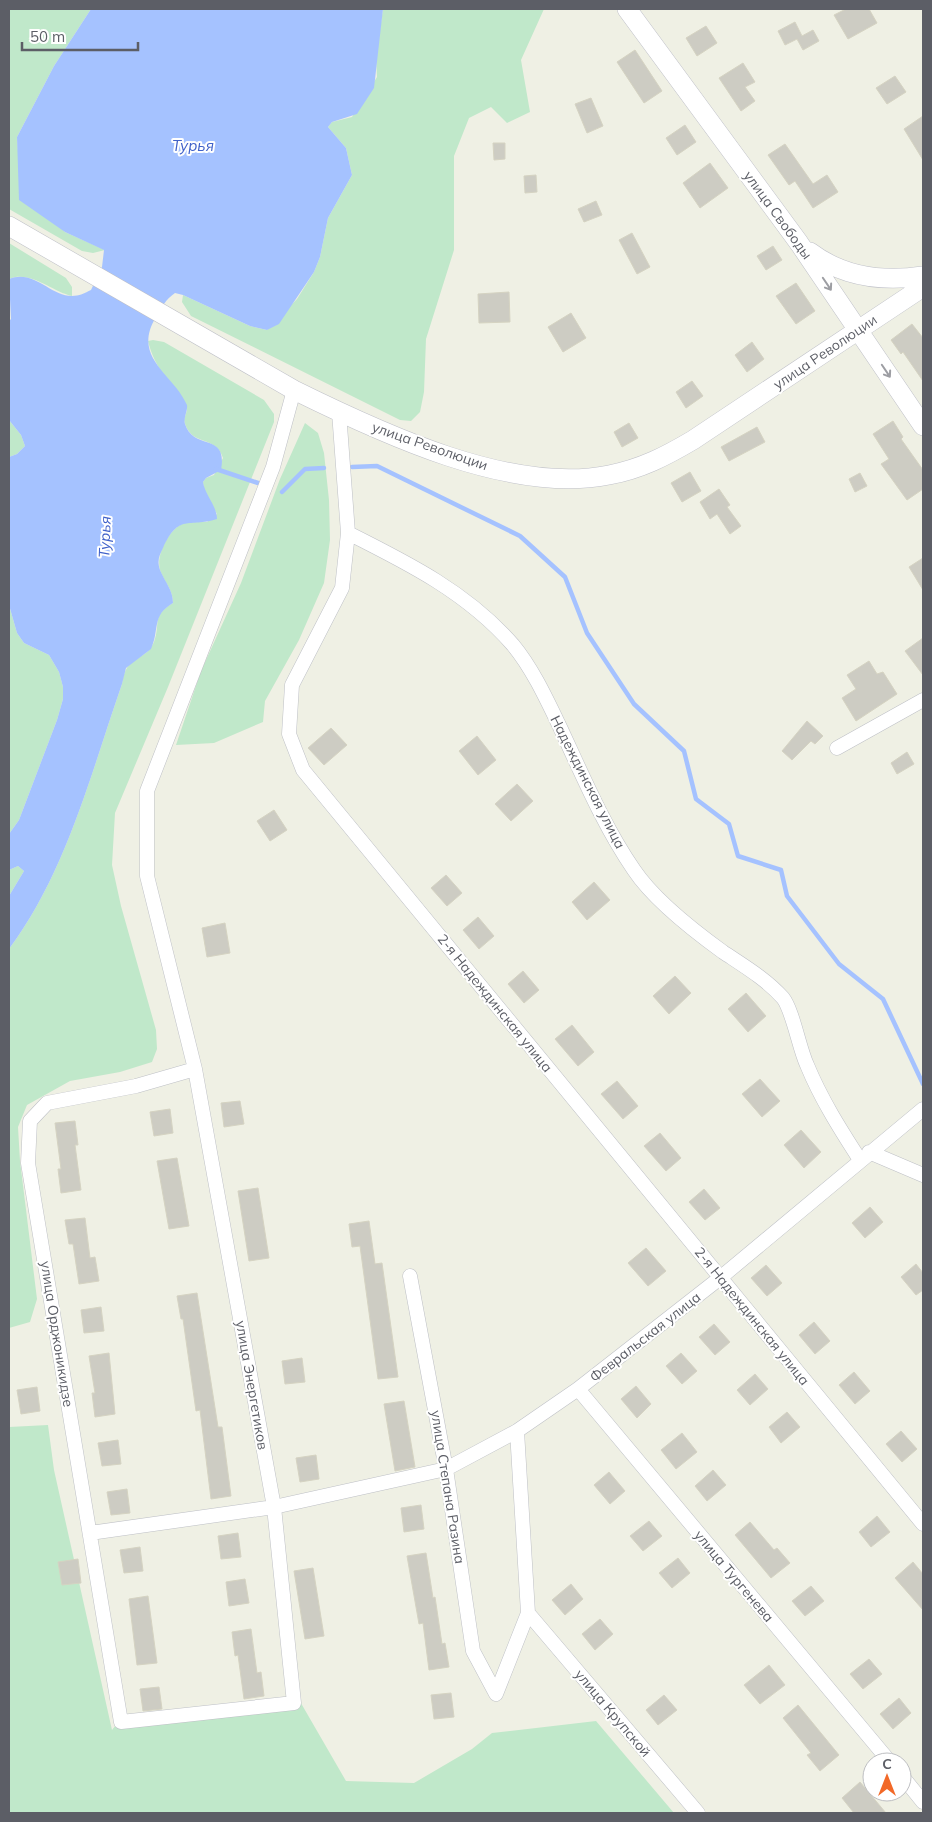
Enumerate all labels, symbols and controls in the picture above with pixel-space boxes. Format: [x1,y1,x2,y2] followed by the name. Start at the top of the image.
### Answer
[22,20,139,52] scale bar
[30,27,65,46] text: 50 m
[172,136,214,155] water label: Турья
[740,167,816,263] street label: улица Свободы
[822,276,832,290] one-way arrow
[770,311,880,393] street label: улица Революции
[881,364,891,378] one-way arrow
[370,418,490,474] street label: улица Революции
[94,516,115,558] water label: Турья
[547,712,629,852] street label: Надеждинская улица
[434,930,556,1076] street label: 2-я Надеждинская улица
[691,1243,813,1389] street label: 2-я Надеждинская улица
[37,1260,77,1409] street label: улица Орджоникидзе
[586,1288,704,1386] street label: Февральская улица
[232,1319,272,1451] street label: улица Энергетиков
[427,1409,469,1565] street label: улица Степана Разина
[690,1526,778,1626] street label: улица Тургенева
[571,1665,655,1761] street label: улица Крупской
[862,1752,912,1802] north arrow
[882,1755,892,1773] text: С

